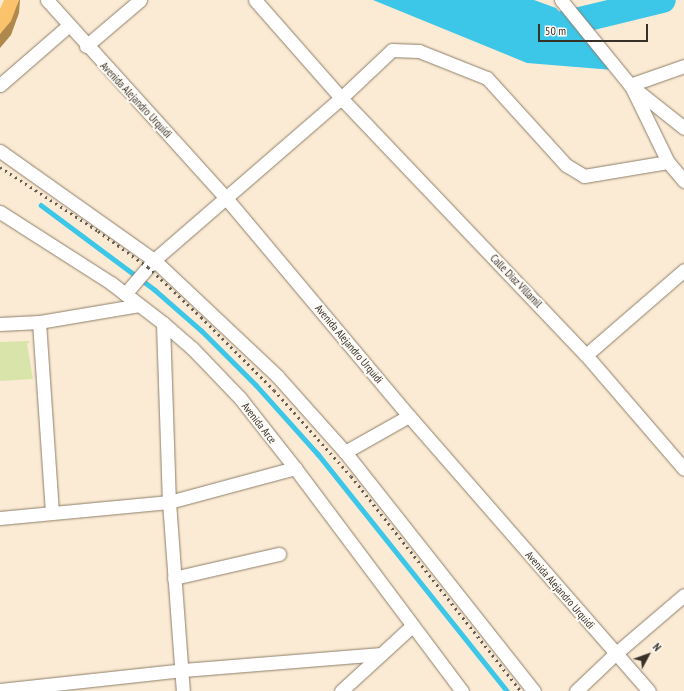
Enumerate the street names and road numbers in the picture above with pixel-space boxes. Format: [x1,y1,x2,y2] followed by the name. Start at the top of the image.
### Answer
[97,59,175,141] street label: Avenida Alejandro Urquidi
[487,252,545,310] street label: Calle Diaz Villamil
[312,302,386,386] street label: Avenida Alejandro Urquidi
[239,400,279,446] street label: Avenida Arce
[523,548,597,632] street label: Avenida Alejandro Urquidi

